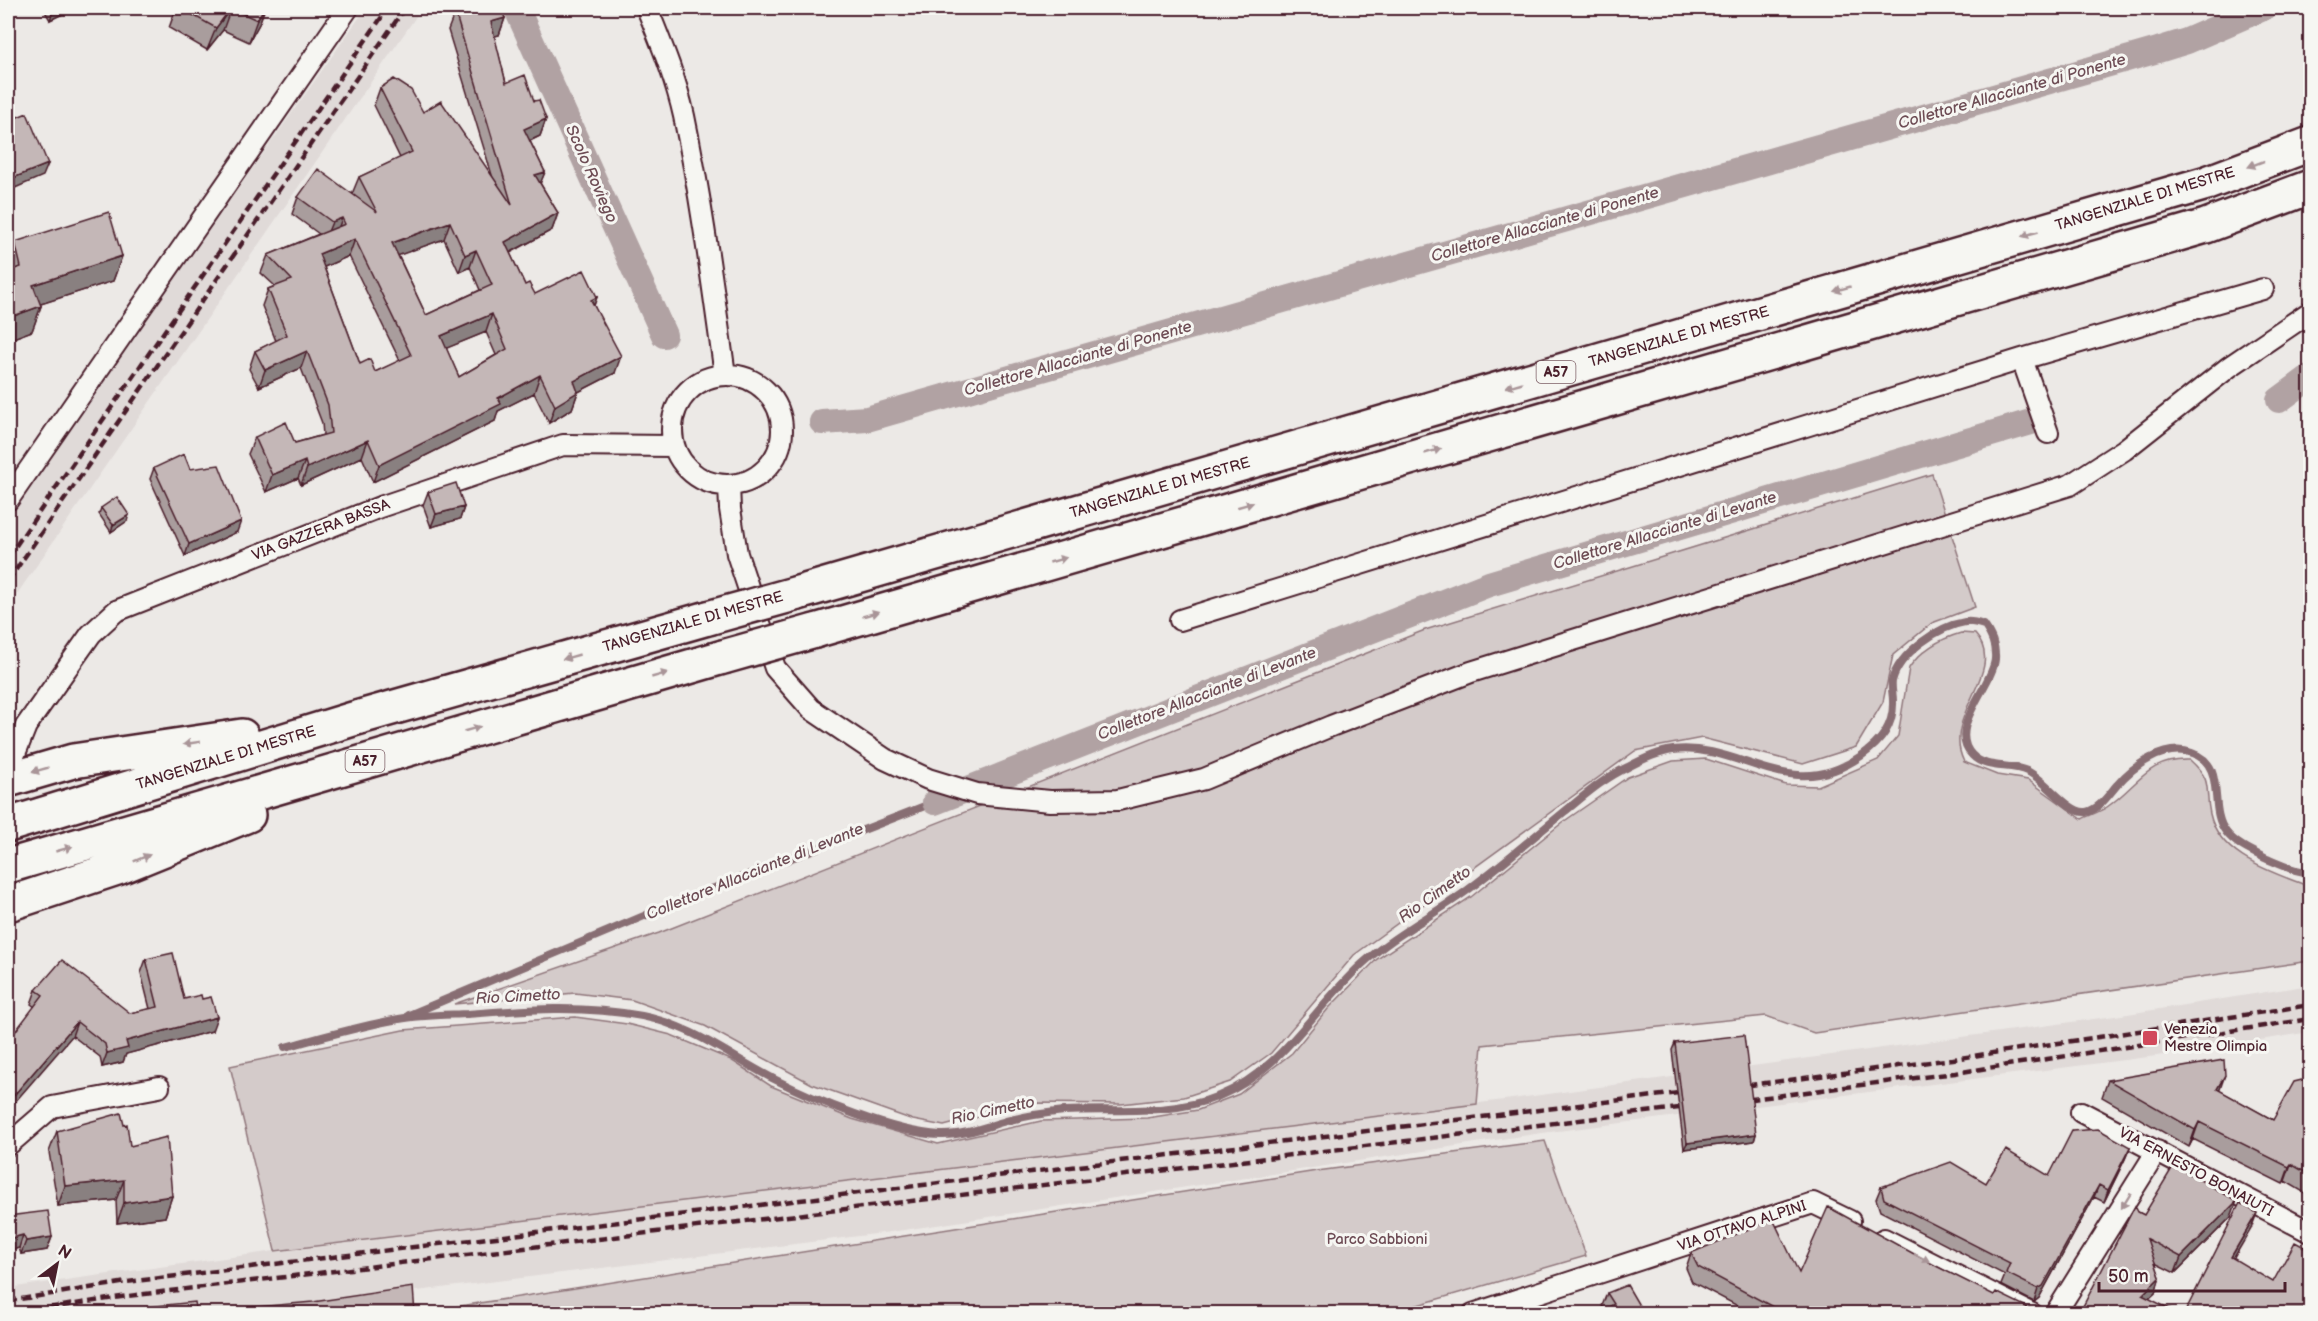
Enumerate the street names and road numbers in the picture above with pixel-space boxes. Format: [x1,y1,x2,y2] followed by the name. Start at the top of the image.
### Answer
[2053,163,2237,235] street label: TANGENZIALE DI MESTRE
[1587,302,1771,372] street label: TANGENZIALE DI MESTRE
[1536,361,1576,383] road number: A57
[1068,453,1252,523] street label: TANGENZIALE DI MESTRE
[249,495,393,565] street label: VIA GAZZERA BASSA
[601,587,785,657] street label: TANGENZIALE DI MESTRE
[134,722,318,794] street label: TANGENZIALE DI MESTRE
[346,750,385,772] road number: A57
[2115,1123,2277,1221] street label: VIA ERNESTO BONAIUTI
[1675,1196,1809,1256] street label: VIA OTTAVO ALPINI

